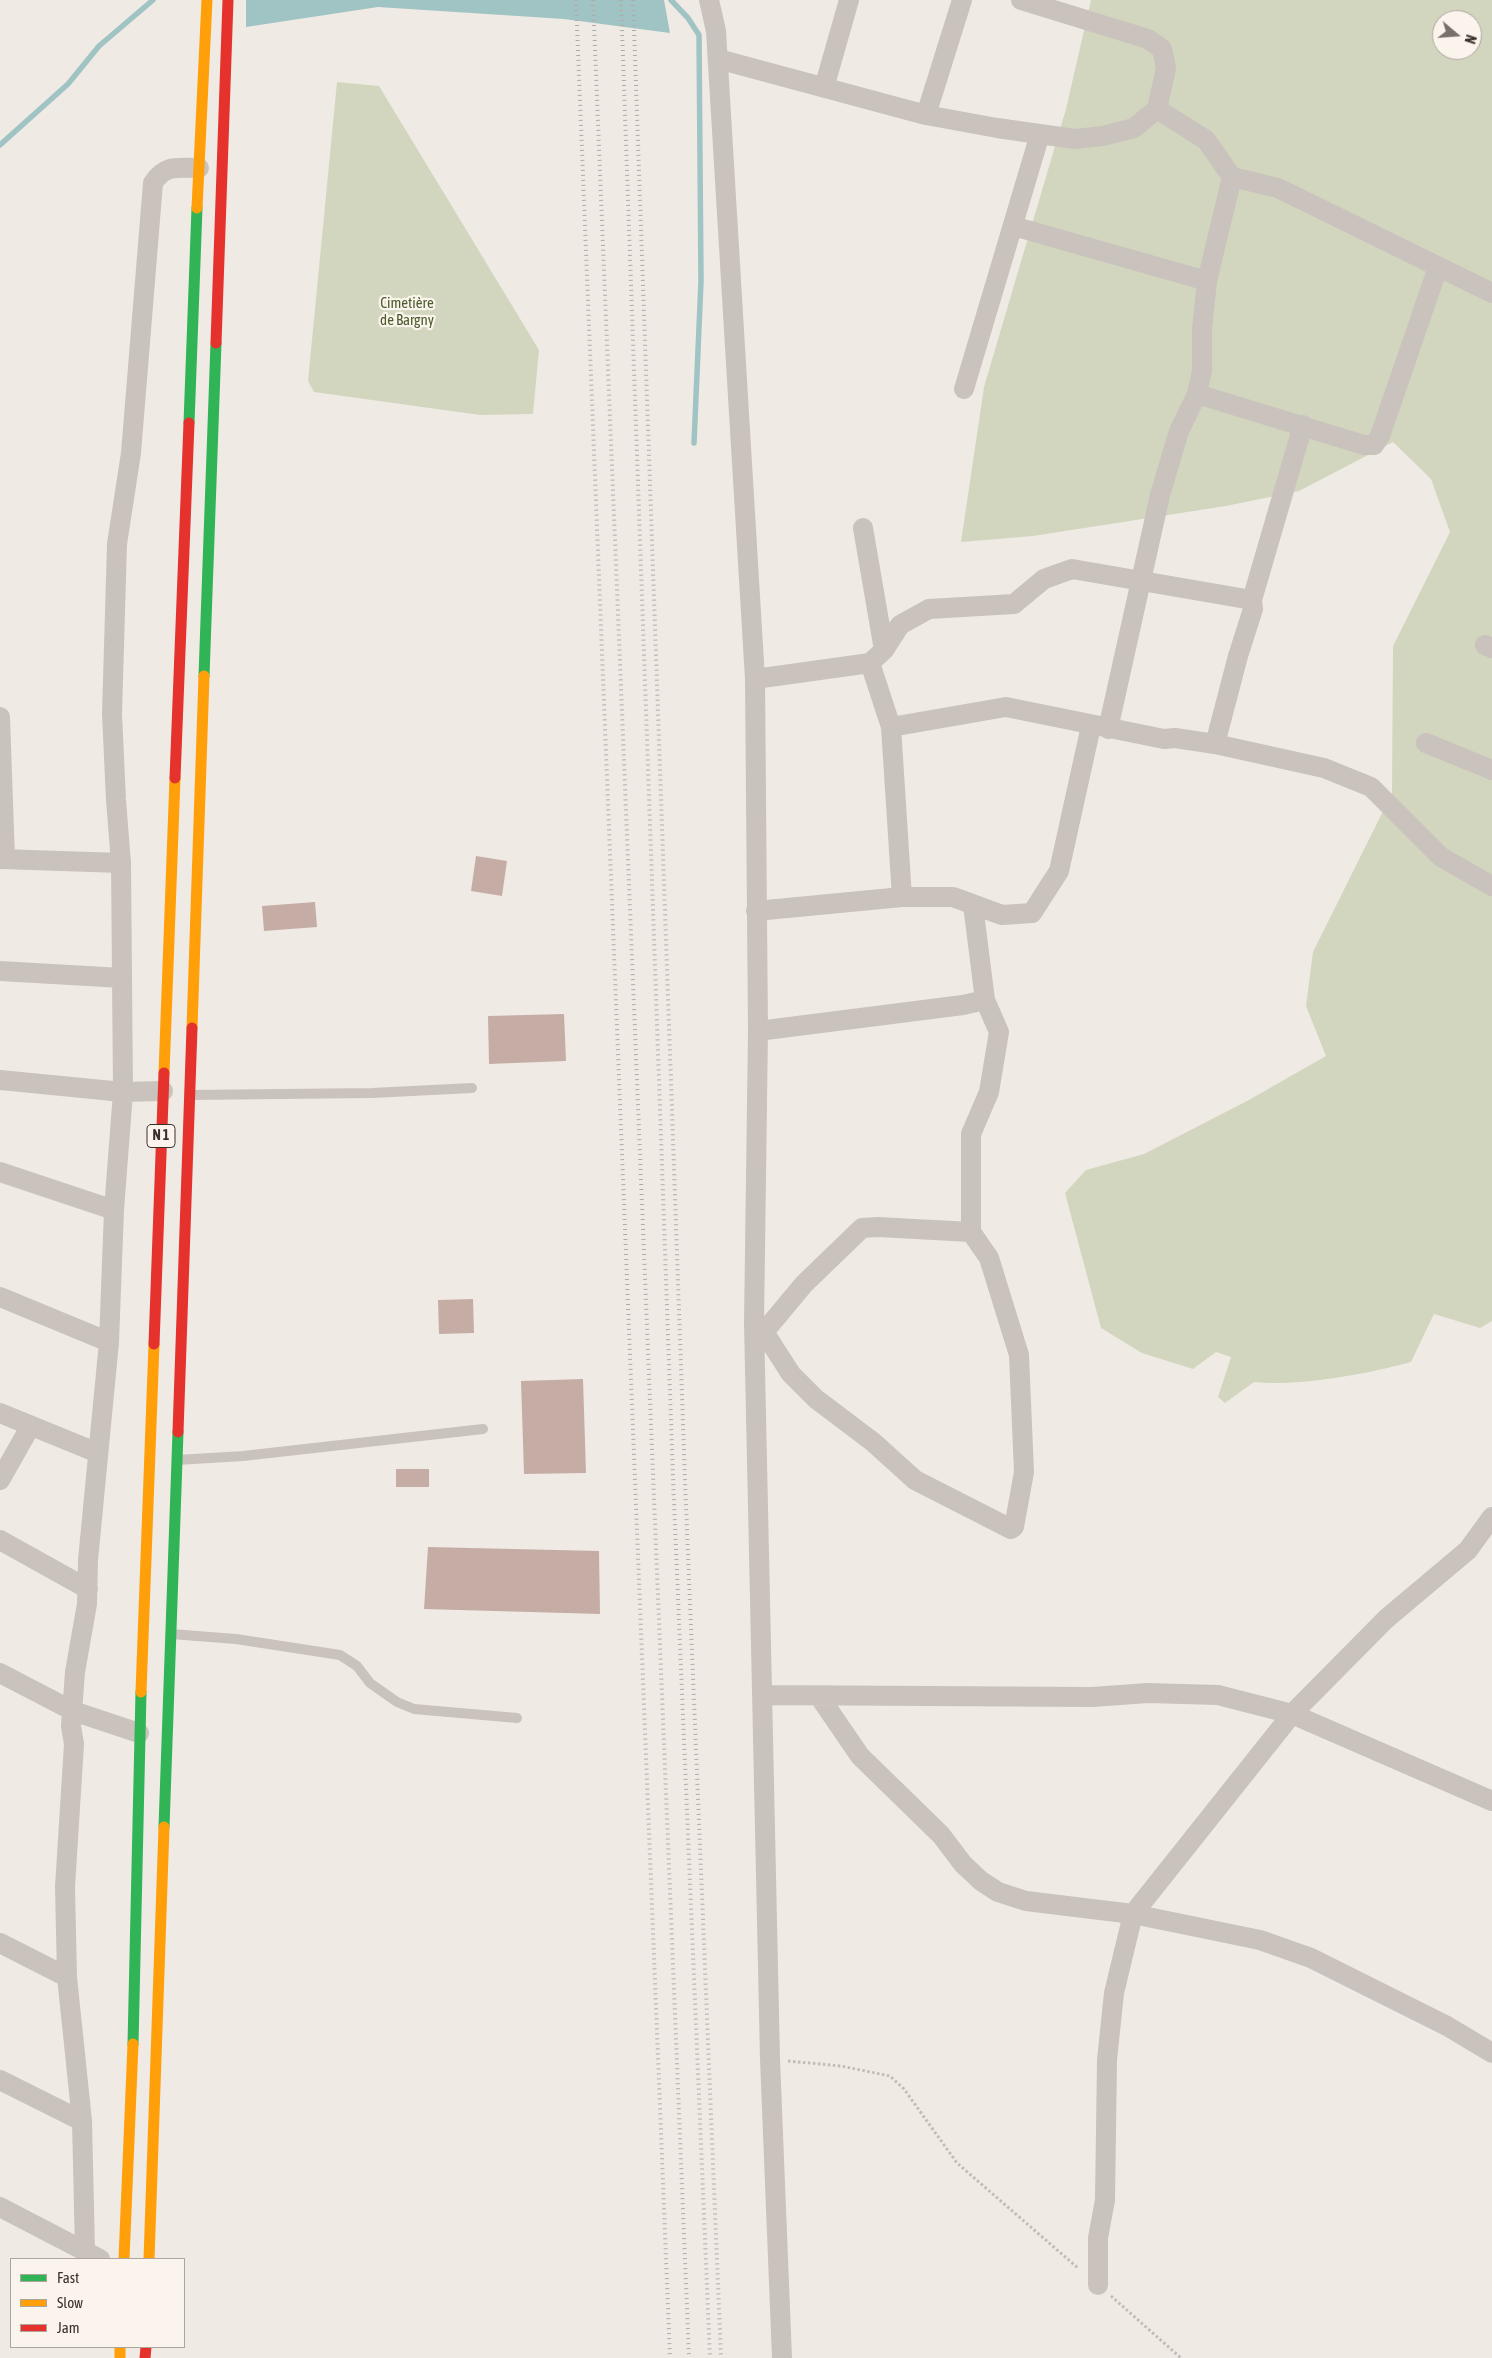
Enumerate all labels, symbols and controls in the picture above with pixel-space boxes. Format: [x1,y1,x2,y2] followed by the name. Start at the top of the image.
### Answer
[1432,10,1482,60] north arrow
[1461,33,1479,46] text: N
[380,294,434,329] park label: Cimetière de Bargny
[147,1124,175,1148] road number: N 1
[10,2258,185,2348] legend
[57,2269,79,2286] text: Fast
[57,2294,83,2311] text: Slow
[57,2319,80,2336] text: Jam

